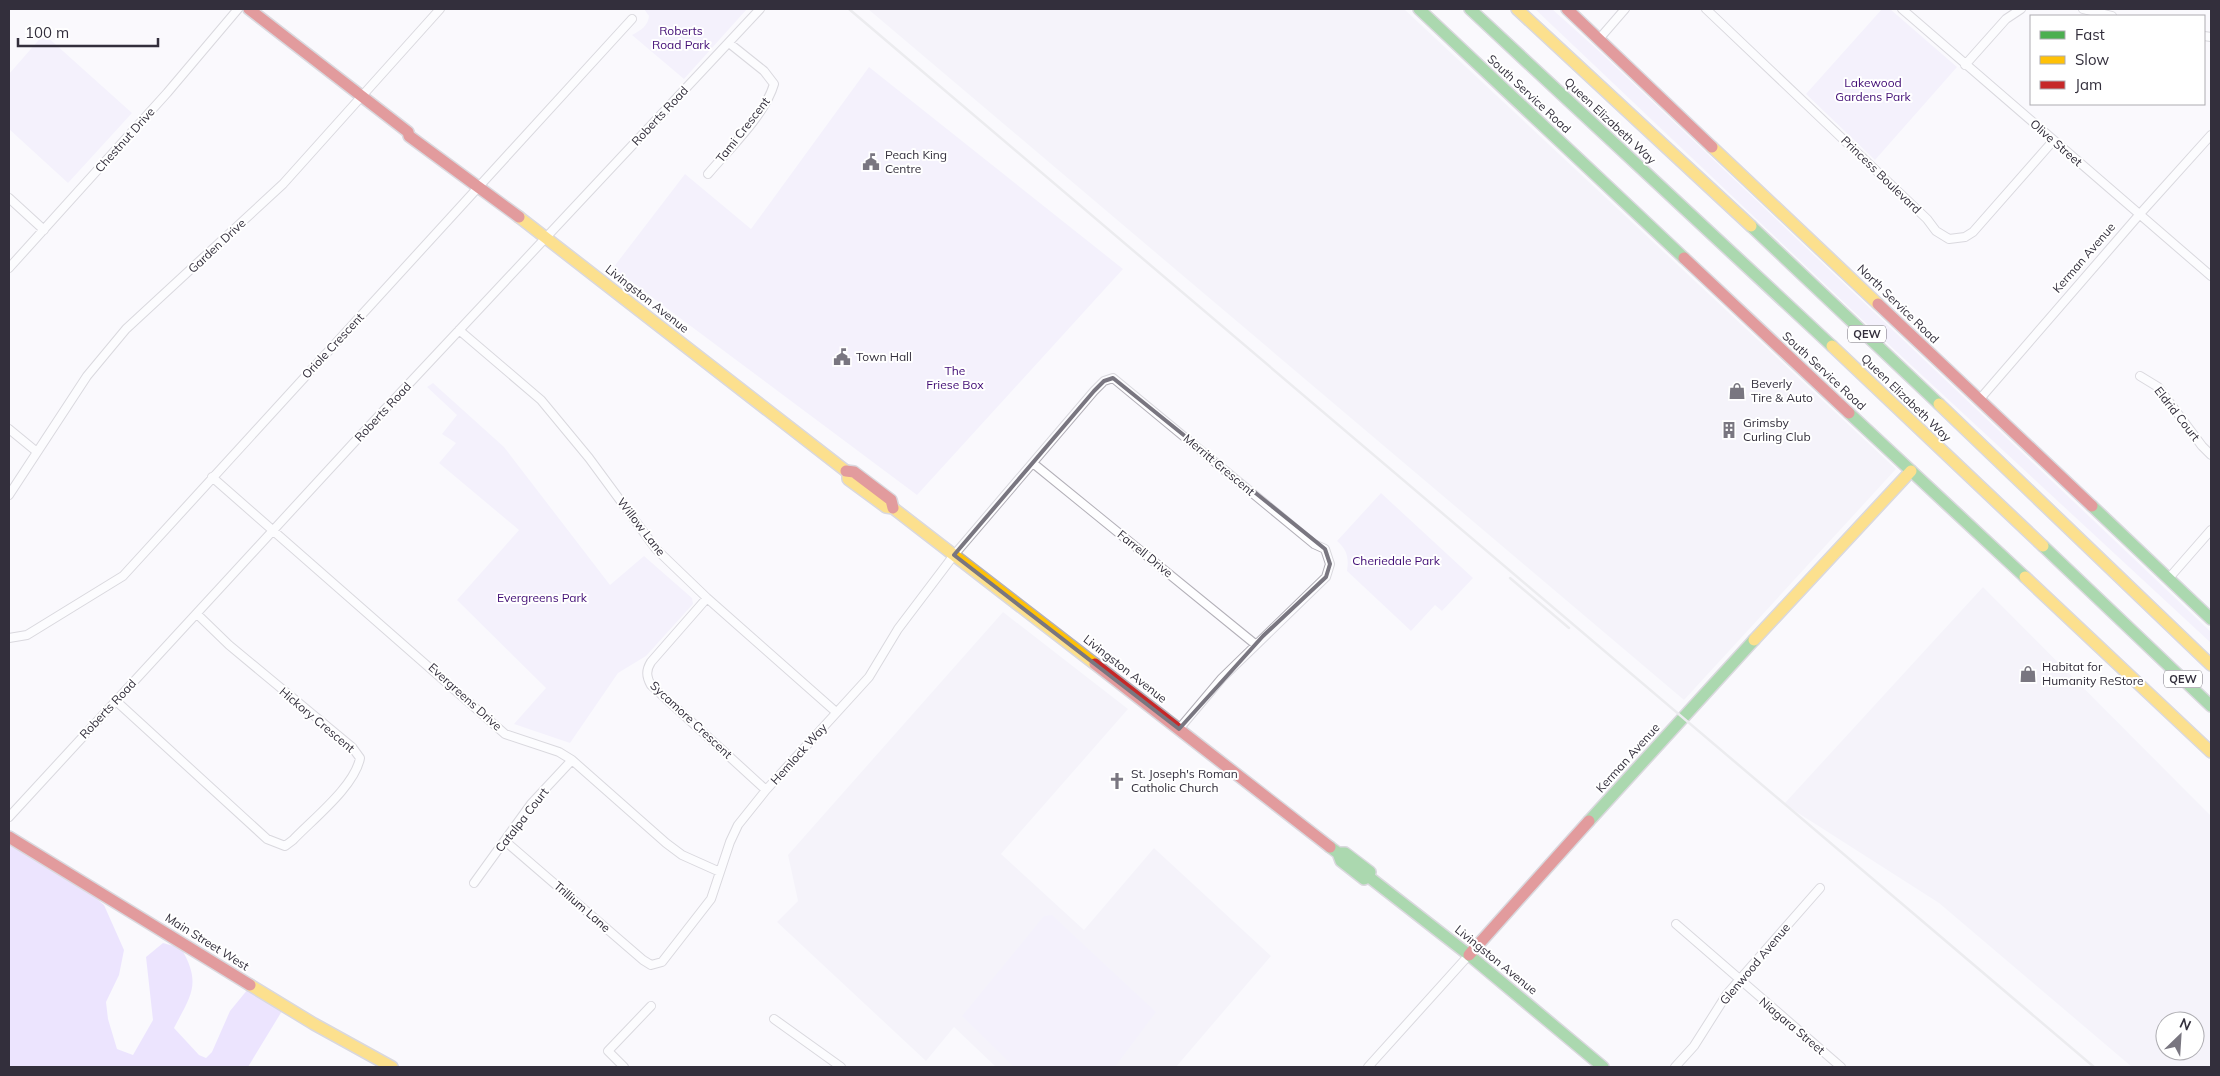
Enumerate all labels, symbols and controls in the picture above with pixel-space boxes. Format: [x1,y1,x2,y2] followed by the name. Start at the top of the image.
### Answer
[18,15,158,47] scale bar
[2030,15,2205,105] legend
[25,23,69,42] text: 100 m
[652,23,711,52] park label: Roberts Road Park
[2075,25,2105,44] text: Fast
[2075,50,2109,69] text: Slow
[1485,51,1574,136] street label: South Service Road
[1561,74,1660,167] street label: Queen Elizabeth Way
[1835,75,1911,104] park label: Lakewood Gardens Park
[2075,75,2102,94] text: Jam
[628,83,691,149] street label: Roberts Road
[712,94,773,165] street label: Tami Crescent
[92,104,158,175] street label: Chestnut Drive
[2027,116,2085,169] street label: Olive Street
[1838,133,1925,217] street label: Princess Boulevard
[885,147,947,176] place label: Peach King Centre
[861,152,881,172] public building icon: Peach King Centre
[185,215,249,276] street label: Garden Drive
[2049,220,2118,296] street label: Kerman Avenue
[603,261,692,336] street label: Livingston Avenue
[1854,261,1942,346] street label: North Service Road
[298,310,367,382] street label: Oriole Crescent
[1848,326,1886,342] road number: QEW
[1780,328,1869,413] street label: South Service Road
[832,347,852,367] public building icon: Town Hall
[856,349,912,364] place label: Town Hall
[1858,351,1955,445] street label: Queen Elizabeth Way
[926,363,984,392] park label: The Friese Box
[1751,376,1813,405] place label: Beverly Tire & Auto
[351,379,414,445] street label: Roberts Road
[1727,381,1747,401] shop icon: Beverly Tire & Auto
[2151,383,2203,444] street label: Eldrid Court
[1743,415,1811,444] place label: Grimsby Curling Club
[1719,420,1739,440] building icon: Grimsby Curling Club
[1181,430,1258,499] street label: Merritt Crescent
[614,495,669,559] street label: Willow Lane
[1115,527,1176,580] street label: Farrell Drive
[1352,553,1441,568] park label: Cheriedale Park
[497,590,588,605] park label: Evergreens Park
[1081,631,1170,706] street label: Livingston Avenue
[2042,659,2143,688] place label: Habitat for Humanity ReStore
[425,660,505,734] street label: Evergreens Drive
[2018,664,2038,684] shop icon: Habitat for Humanity ReStore
[2164,671,2202,688] road number: QEW
[76,676,139,742] street label: Roberts Road
[647,678,735,761] street label: Sycamore Crescent
[277,684,358,755] street label: Hickory Crescent
[767,719,831,787] street label: Hemlock Way
[1593,720,1663,795] street label: Kerman Avenue
[1131,766,1238,795] place label: St. Joseph's Roman Catholic Church
[1107,771,1127,791] church icon: St. Joseph's Roman Catholic Church
[492,785,551,855] street label: Catalpa Court
[551,878,614,935] street label: Trillium Lane
[163,910,252,973] street label: Main Street West
[1716,920,1793,1007] street label: Glenwood Avenue
[1452,922,1541,997] street label: Livingston Avenue
[1756,994,1828,1057] street label: Niagara Street
[2155,1011,2205,1061] north arrow
[2177,1014,2194,1035] text: N

